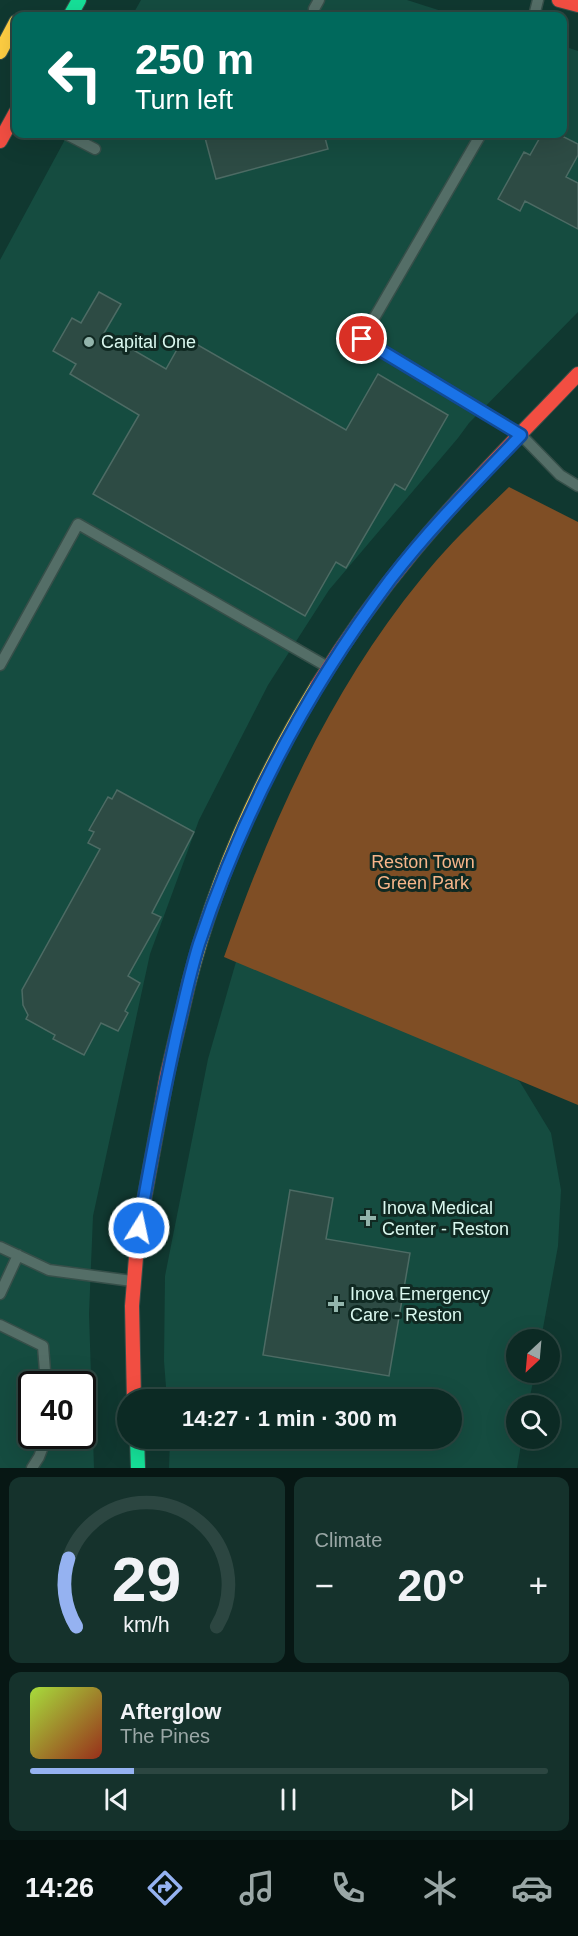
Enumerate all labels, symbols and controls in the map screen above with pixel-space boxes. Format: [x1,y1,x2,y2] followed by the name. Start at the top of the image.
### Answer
[36,36,114,114] icon: left
[135,36,254,83] text: 250 m
[135,85,233,115] text: Turn left
[336,313,387,364] pin
[345,322,378,355] icon: arrive
[101,332,196,352] place label: Capital One
[82,335,96,349] marker: Capital One
[371,852,475,893] park label: Reston Town Green Park
[107,1196,171,1260] position arrow
[382,1198,509,1239] place label: Inova Medical Center - Reston
[359,1209,377,1227] marker: Inova Medical Center - Reston
[350,1284,490,1325] place label: Inova Emergency Care - Reston
[327,1295,345,1313] marker: Inova Emergency Care - Reston
[506,1329,560,1383] north arrow
[506,1329,560,1449] map controls
[18,1371,96,1449] speed limit sign: 40
[506,1395,560,1449] button: search
[182,1406,397,1431] text: 14:27 · 1 min · 300 m
[315,1529,382,1551] text: Climate
[112,1545,181,1614] text: 29
[397,1560,465,1611] text: 20°
[315,1567,334,1604] text: −
[529,1567,548,1604] text: +
[124,1613,170,1637] text: km/h
[120,1699,221,1724] text: Afterglow
[120,1725,210,1747] text: The Pines
[100,1783,133,1816] icon: previous
[272,1783,305,1816] icon: pause
[445,1783,478,1816] icon: next
[144,1867,186,1909] icon: directions
[236,1867,278,1909] icon: music
[327,1867,369,1909] icon: phone
[419,1867,461,1909] icon: climate
[511,1867,553,1909] icon: car
[25,1873,94,1903] text: 14:26

